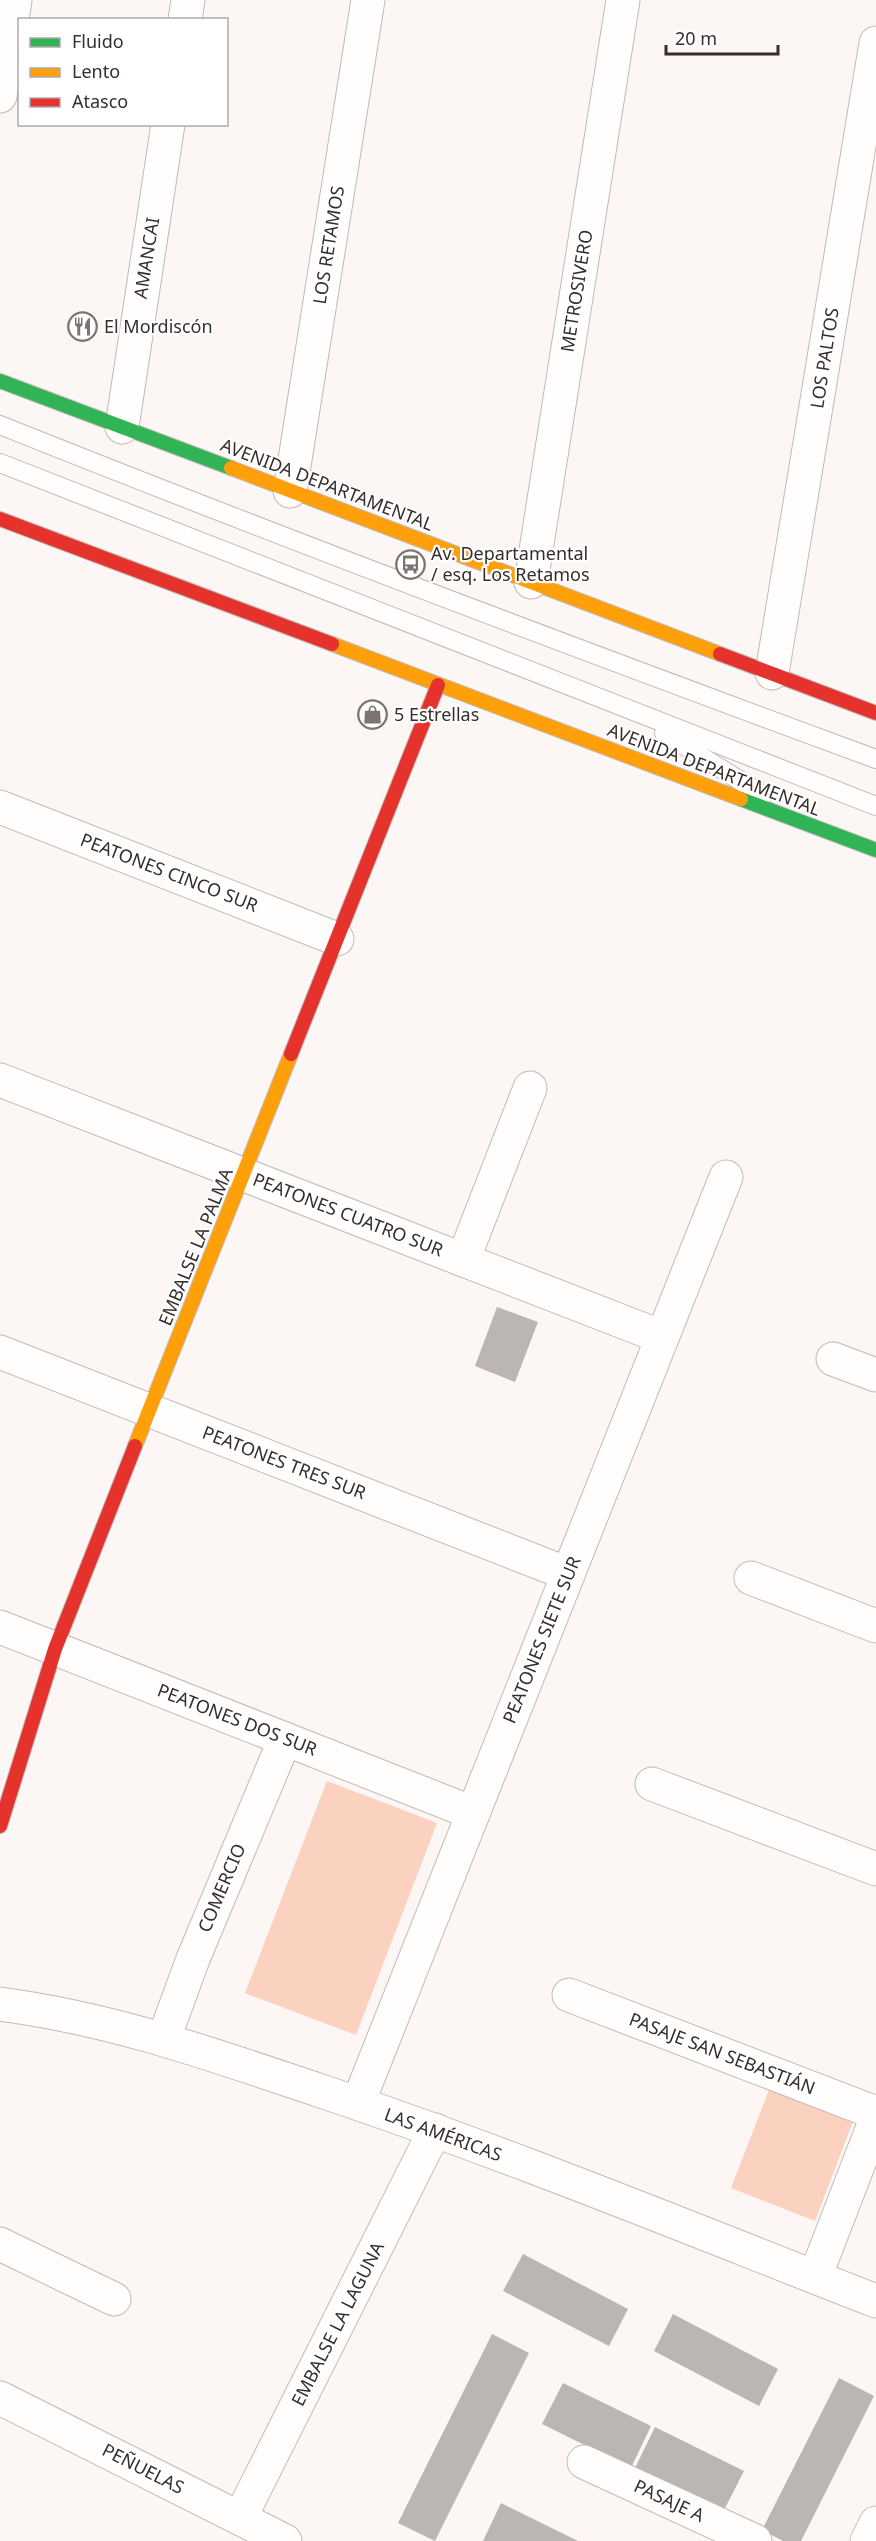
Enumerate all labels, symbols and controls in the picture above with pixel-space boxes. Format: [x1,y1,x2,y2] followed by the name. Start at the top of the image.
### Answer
[18,18,228,126] legend
[666,18,778,56] scale bar
[675,26,717,50] text: 20 m
[72,29,124,53] text: Fluido
[72,59,120,83] text: Lento
[72,89,128,113] text: Atasco
[307,184,349,306] street label: LOS RETAMOS
[128,215,164,300] street label: AMANCAI
[554,228,598,354] street label: METROSIVERO
[804,306,844,410] street label: LOS PALTOS
[67,311,99,343] restaurant icon: El Mordiscón
[104,314,213,338] place label: El Mordiscón
[218,432,437,536] street label: AVENIDA DEPARTAMENTAL
[431,541,590,586] place label: Av. Departamental / esq. Los Retamos
[394,548,426,580] bus stop icon: Av. Departamental / esq. Los Retamos
[357,699,389,731] shop icon: 5 Estrellas
[394,702,479,726] place label: 5 Estrellas
[605,717,824,821] street label: AVENIDA DEPARTAMENTAL
[77,827,262,917] street label: PEATONES CINCO SUR
[152,1164,238,1329] street label: EMBALSE LA PALMA
[250,1167,447,1261] street label: PEATONES CUATRO SUR
[199,1420,369,1504] street label: PEATONES TRES SUR
[497,1553,586,1727] street label: PEATONES SIETE SUR
[154,1678,321,1761] street label: PEATONES DOS SUR
[192,1840,251,1936] street label: COMERCIO
[626,2006,819,2100] street label: PASAJE SAN SEBASTIÁN
[381,2102,506,2166] street label: LAS AMÉRICAS
[285,2237,389,2410] street label: EMBALSE LA LAGUNA
[99,2437,188,2499] street label: PEÑUELAS
[630,2473,709,2527] street label: PASAJE A

